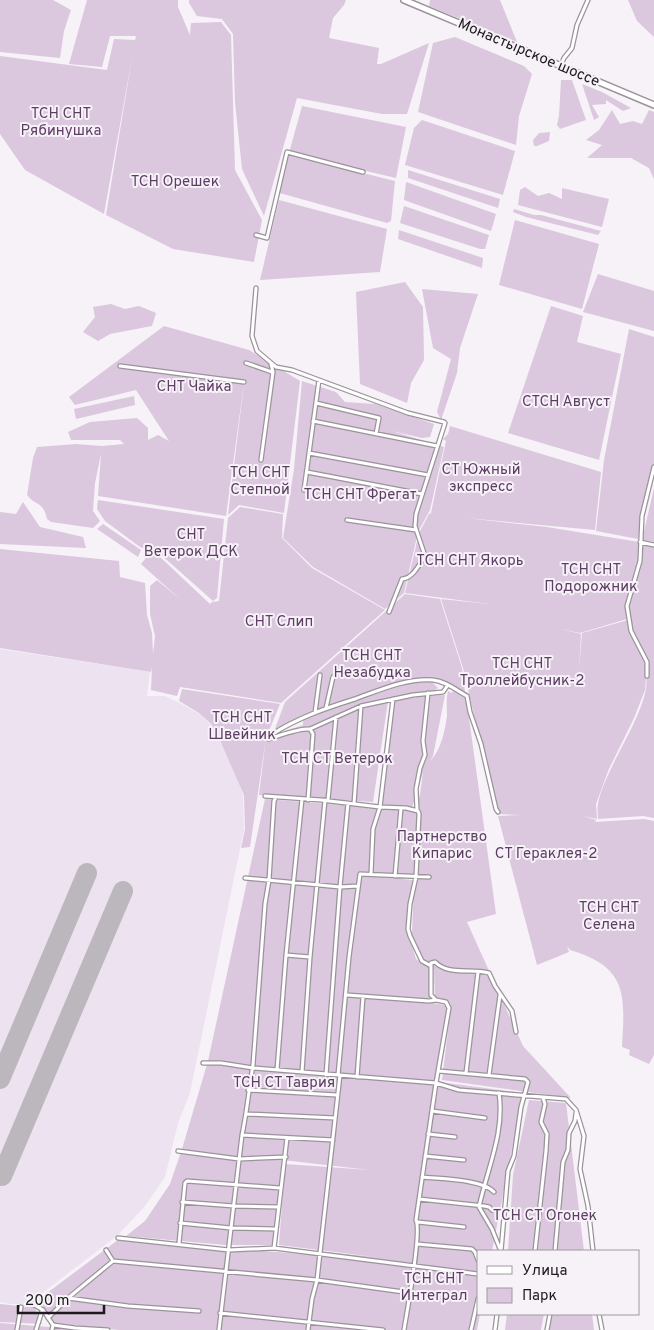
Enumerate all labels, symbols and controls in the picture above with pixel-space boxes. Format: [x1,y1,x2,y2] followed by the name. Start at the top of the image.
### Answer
[455,15,602,92] street label: Монастырское шоссе
[21,105,101,141] park label: ТСН СНТ Рябинушка
[131,173,219,192] park label: ТСН Орешек
[157,378,231,397] park label: СНТ Чайка
[522,393,610,412] park label: СТСН Август
[441,461,521,497] park label: СТ Южный экспресс
[230,464,290,500] park label: ТСН СНТ Степной
[304,486,417,505] park label: ТСН СНТ Фрегат
[144,526,238,562] park label: СНТ Ветерок ДСК
[416,552,524,571] park label: ТСН СНТ Якорь
[544,561,638,597] park label: ТСН СНТ Подорожник
[245,613,313,632] park label: СНТ Слип
[333,647,411,683] park label: ТСН СНТ Незабудка
[460,655,584,691] park label: ТСН СНТ Троллейбусник-2
[208,709,276,745] park label: ТСН СНТ Швейник
[281,750,393,769] park label: ТСН СТ Ветерок
[397,828,487,864] park label: Партнерство Кипарис
[495,845,597,864] park label: СТ Гераклея-2
[579,899,639,935] park label: ТСН СНТ Селена
[233,1074,335,1093] park label: ТСН СТ Таврия
[493,1207,597,1226] park label: ТСН СТ Огонек
[477,1250,639,1315] legend
[522,1262,567,1281] text: Улица
[401,1270,467,1306] park label: ТСН СНТ Интеграл
[18,1282,104,1314] scale bar
[522,1287,557,1306] text: Парк
[25,1292,70,1311] text: 200 m

